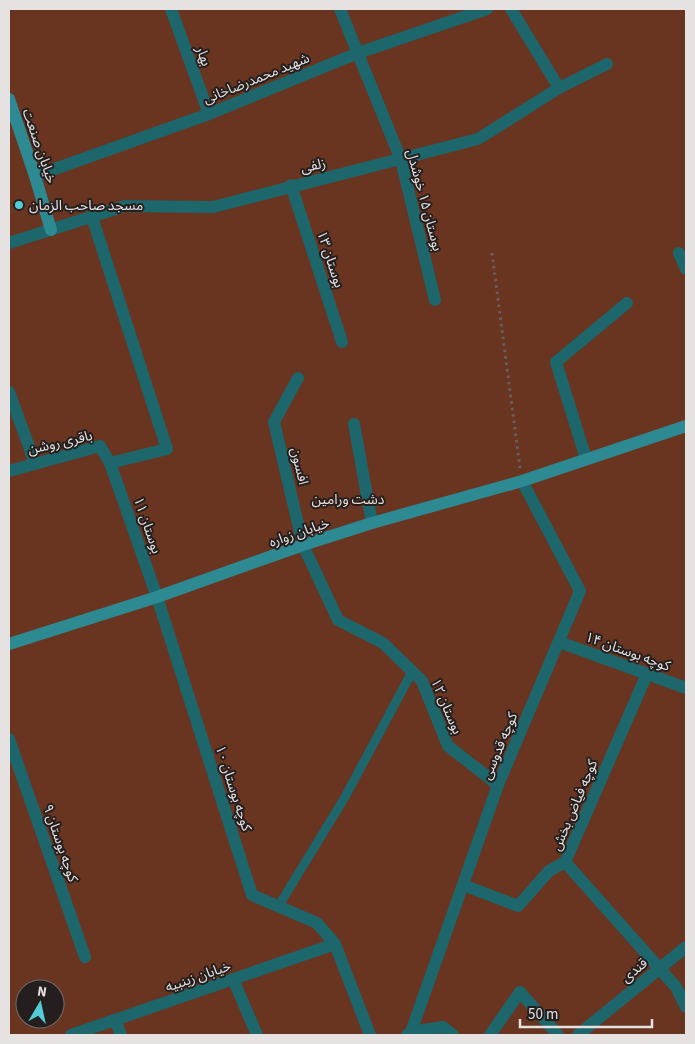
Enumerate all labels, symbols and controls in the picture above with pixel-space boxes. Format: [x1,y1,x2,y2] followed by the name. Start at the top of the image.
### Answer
[190,43,216,69] street label: بهار
[200,48,313,109] street label: شهید محمدرضاخانی
[17,106,61,186] street label: خیابان صنعت
[401,147,447,254] street label: بوستان ۱۵ خوشدل
[298,153,328,179] street label: زلفی
[29,196,143,216] place label: مسجد صاحب الزمان
[13,199,25,211] marker: مسجد صاحب الزمان
[311,228,349,291] street label: بوستان ۱۳
[26,426,95,460] street label: باقری روشن
[285,446,313,487] street label: افسون
[312,490,385,510] park label: دشت ورامین
[128,494,166,557] street label: بوستان ۱۱
[266,513,332,553] street label: خیابان زواره
[582,627,673,677] street label: کوچه بوستان ۱۴
[425,675,467,738] street label: بوستان ۱۲
[477,709,523,783] street label: کوچه قدوسی
[210,743,256,834] street label: کوچه بوستان ۱۰
[547,756,603,854] street label: کوچه فیاض بخش
[37,802,83,885] street label: کوچه بوستان ۹
[617,954,652,988] street label: قندی
[163,956,234,998] street label: خیابان زینبیه
[15,979,65,1029] north arrow
[36,982,48,1003] text: N
[520,996,652,1028] scale bar
[528,1004,558,1025] text: 50 m

